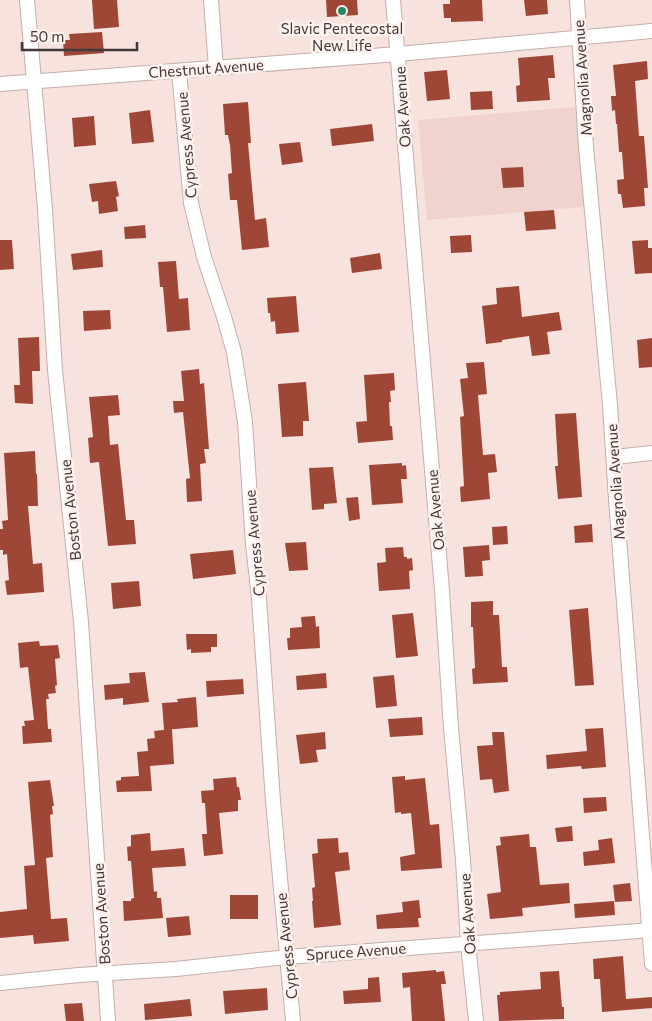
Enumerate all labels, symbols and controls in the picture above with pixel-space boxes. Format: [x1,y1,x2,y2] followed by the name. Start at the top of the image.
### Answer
[336,5,348,17] marker: Slavic Pentecostal New Life
[281,19,403,54] place label: Slavic Pentecostal New Life
[569,19,595,137] street label: Magnolia Avenue
[22,20,138,52] scale bar
[30,27,64,45] text: 50 m
[148,55,264,81] street label: Chestnut Avenue
[390,66,414,148] street label: Oak Avenue
[172,91,200,199] street label: Cypress Avenue
[602,423,628,541] street label: Magnolia Avenue
[56,458,84,562] street label: Boston Avenue
[422,469,448,551] street label: Oak Avenue
[240,489,268,597] street label: Cypress Avenue
[88,863,114,965] street label: Boston Avenue
[455,873,479,955] street label: Oak Avenue
[271,892,301,1000] street label: Cypress Avenue
[305,939,407,963] street label: Spruce Avenue

